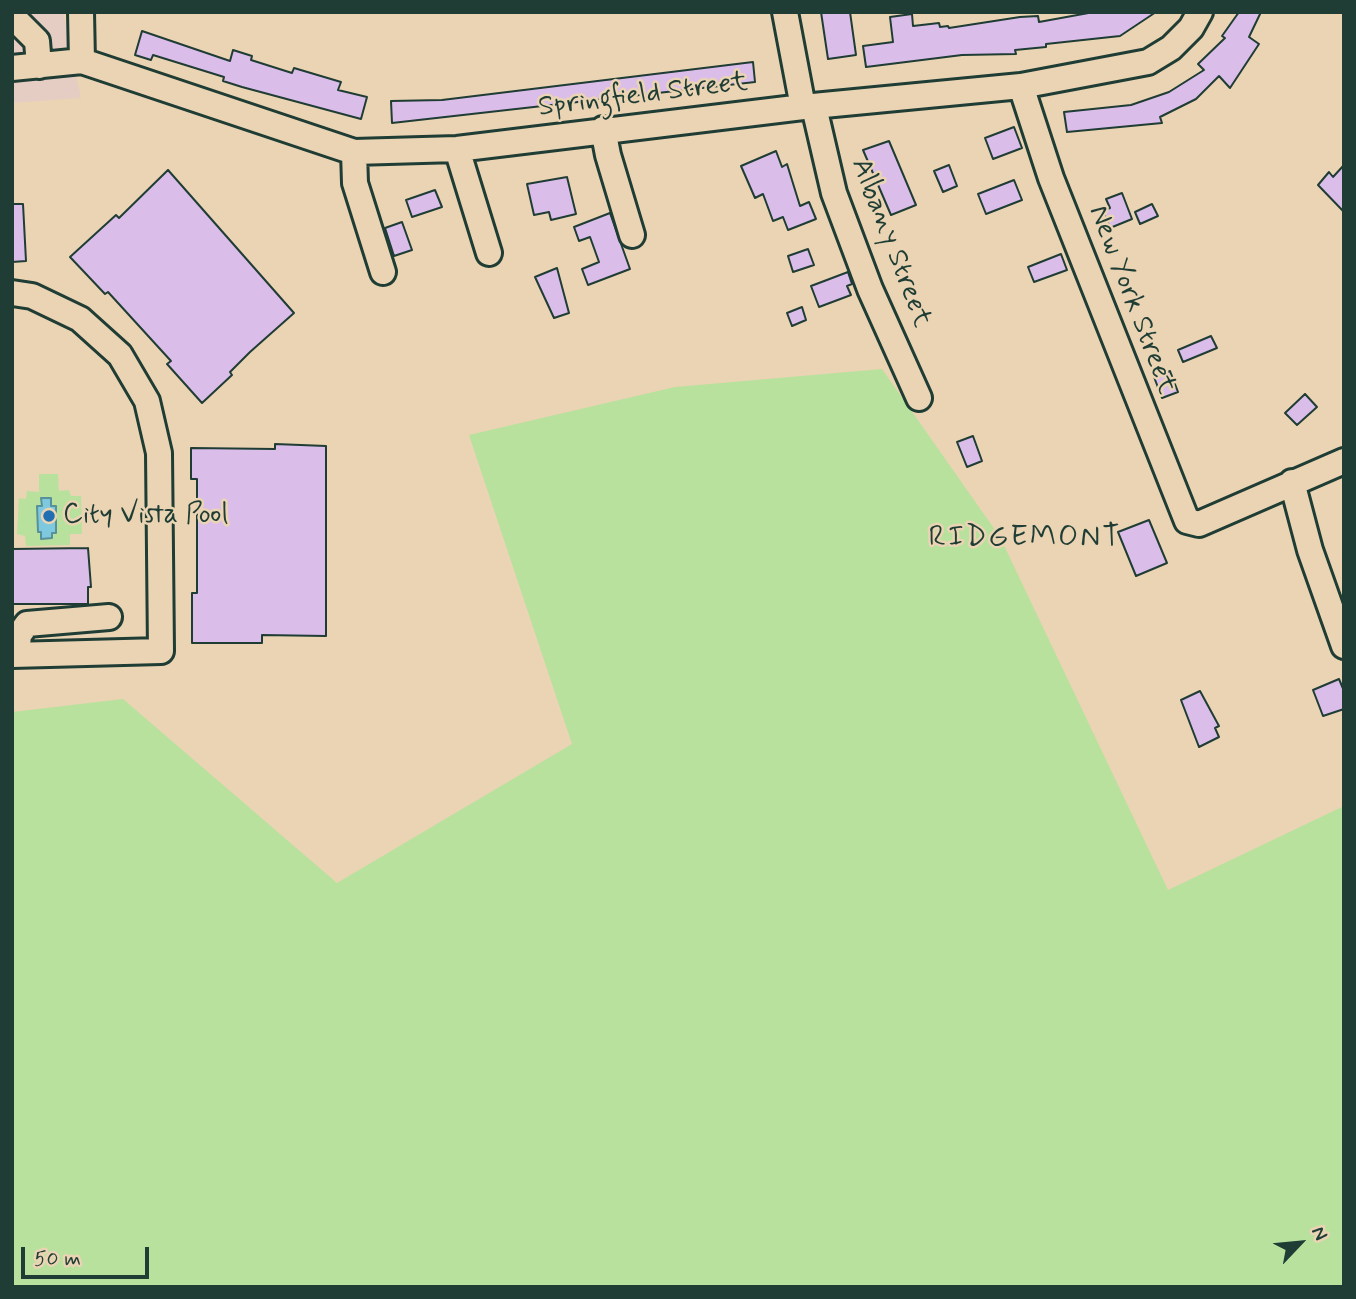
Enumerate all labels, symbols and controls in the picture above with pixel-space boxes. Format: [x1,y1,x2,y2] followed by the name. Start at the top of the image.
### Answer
[536,66,750,126] street label: Springfield Street
[842,154,938,332] street label: Albany Street
[1080,201,1182,399] street label: New York Street
[63,499,228,533] place label: City Vista Pool
[41,508,57,524] marker: City Vista Pool
[927,521,1123,557] district label: RIDGEMONT
[1265,1208,1335,1278] north arrow
[1305,1222,1333,1245] text: N
[24,1232,152,1276] scale bar
[34,1245,81,1273] text: 50 m

